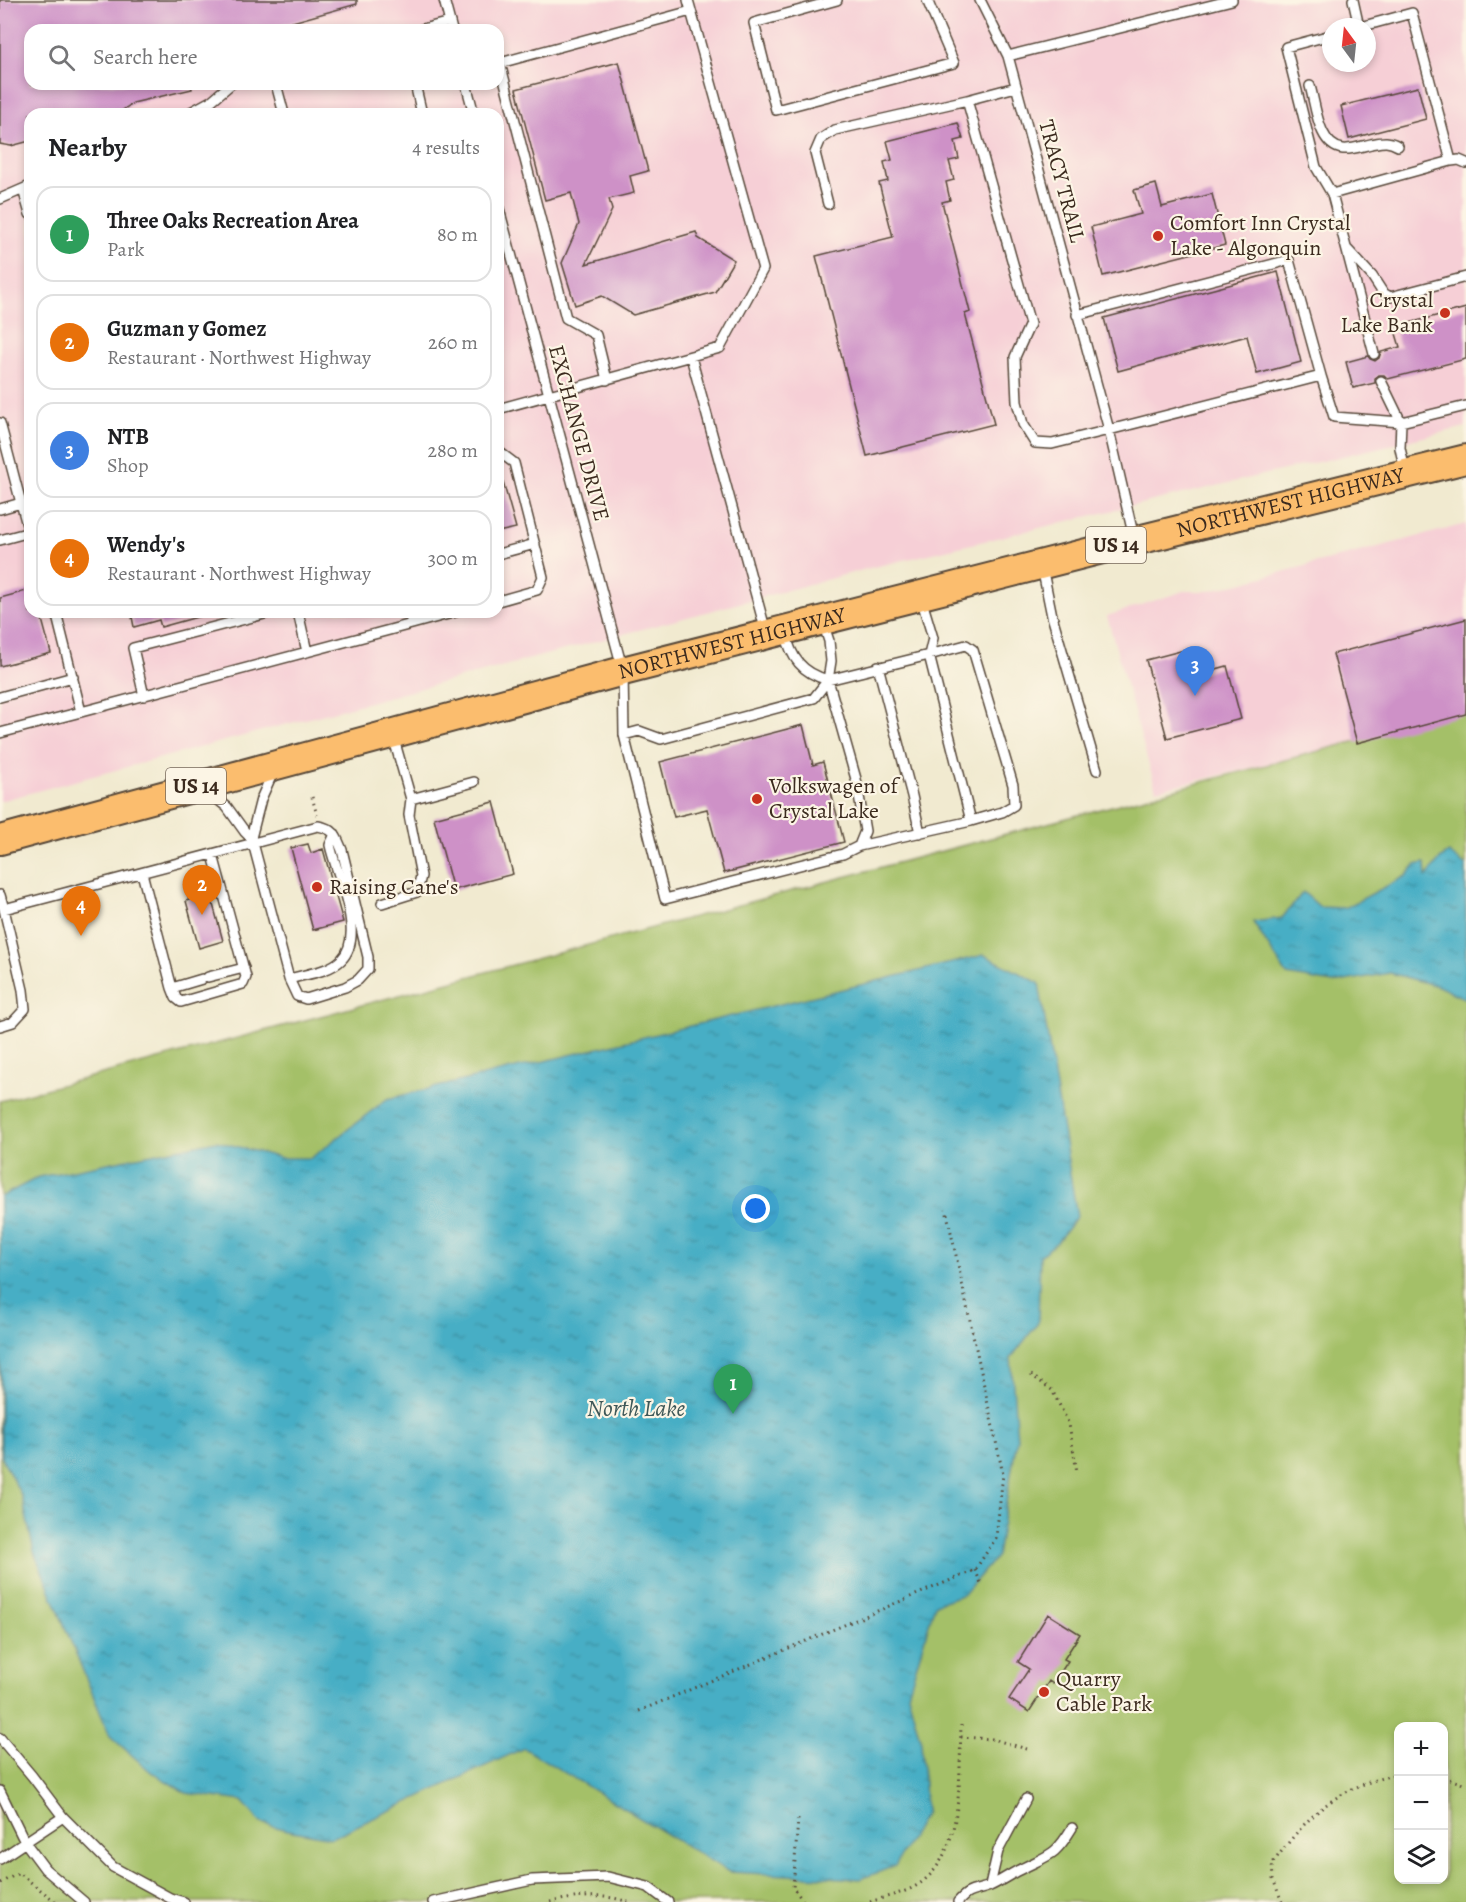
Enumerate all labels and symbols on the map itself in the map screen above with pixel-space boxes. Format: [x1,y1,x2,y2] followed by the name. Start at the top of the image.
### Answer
[1322,18,1376,72] north arrow
[1031,117,1093,246] street label: TRACY TRAIL
[1170,208,1350,263] place label: Comfort Inn Crystal Lake - Algonquin
[1151,229,1165,243] marker: Comfort Inn Crystal Lake - Algonquin
[1341,285,1433,340] place label: Crystal Lake Bank
[1438,306,1452,320] marker: Crystal Lake Bank
[541,342,617,524] street label: EXCHANGE DRIVE
[1173,459,1409,545] street label: NORTHWEST HIGHWAY
[1086,527,1146,563] road number: US 14
[615,600,850,687] street label: NORTHWEST HIGHWAY
[1176,646,1214,696] pin: 3
[166,768,226,804] road number: US 14
[768,771,901,826] place label: Volkswagen of Crystal Lake
[750,792,764,806] marker: Volkswagen of Crystal Lake
[182,866,222,915] pin: 2
[329,872,459,902] place label: Raising Cane's
[310,880,324,894] marker: Raising Cane's
[62,886,100,936] pin: 4
[741,1194,770,1223] your location
[714,1364,752,1414] pin: 1
[587,1392,686,1424] water label: North Lake
[1056,1664,1152,1719] place label: Quarry Cable Park
[1037,1685,1051,1699] marker: Quarry Cable Park

